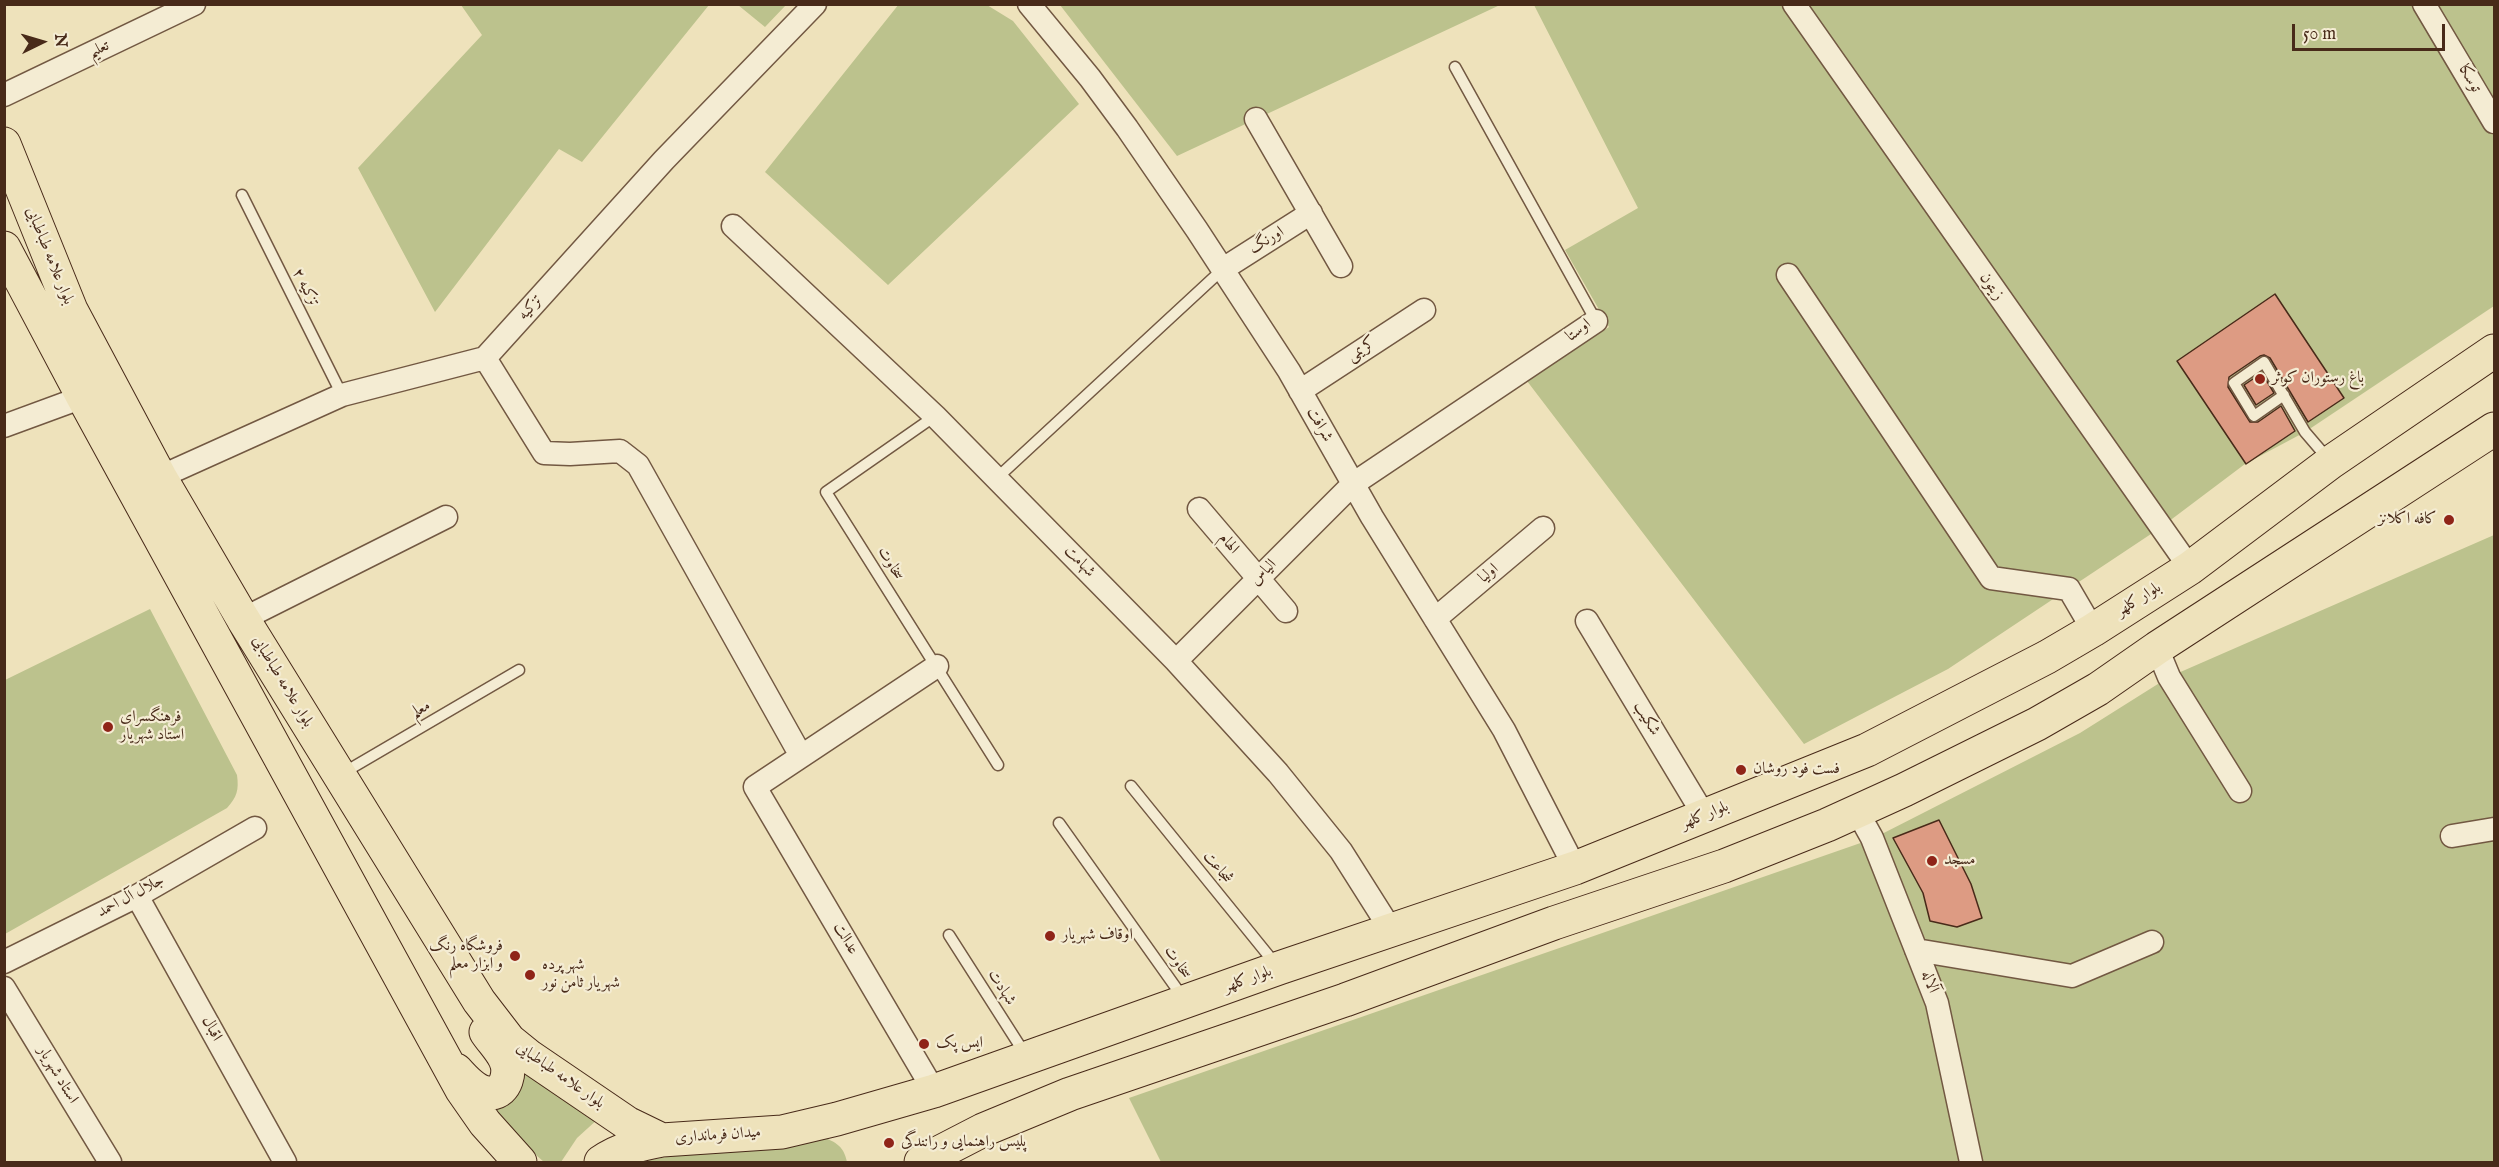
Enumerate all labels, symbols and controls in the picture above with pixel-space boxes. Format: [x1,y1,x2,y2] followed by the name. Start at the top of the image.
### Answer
[12,12,72,72] north arrow
[2295,12,2448,50] scale bar
[2303,23,2336,46] text: 50 m
[49,33,70,48] text: N
[85,37,113,63] street label: تعلیم
[2453,62,2485,96] street label: توسکا
[21,204,77,308] street label: بلوار علامه طباطبایی
[1246,223,1288,259] street label: اورنگ
[287,265,323,311] street label: تزکیه ۲
[1975,269,2007,305] street label: زیتون
[515,291,547,325] street label: تزکیه
[1563,315,1595,347] street label: اوستا
[1344,333,1380,367] street label: کریمی
[2272,369,2364,389] place label: باغ رستوران کوثر
[2253,372,2267,386] marker: باغ رستوران کوثر
[1302,404,1336,446] street label: شرافت
[2378,510,2437,530] place label: کافه اکلانز
[2442,513,2456,527] marker: کافه اکلانز
[1214,529,1242,559] street label: الهام
[1059,542,1099,582] street label: شهامت
[872,544,908,584] street label: سخاوت
[1247,556,1281,590] street label: الیاس
[1475,560,1503,588] street label: اولیا
[2113,579,2165,621] street label: بلوار کلهر
[247,633,317,731] street label: بلوار علامه طباطبایی
[408,697,434,723] street label: معلم
[1628,698,1664,740] street label: شکیب
[120,708,184,746] place label: فرهنگسرای استاد شهریار
[101,720,115,734] marker: فرهنگسرای استاد شهریار
[1753,760,1840,780] place label: فست فود روشان
[1734,763,1748,777] marker: فست فود روشان
[1678,798,1732,834] street label: بلوار کلهر
[1198,848,1236,888] street label: شجاعت
[1944,851,1975,871] place label: مسجد
[1925,854,1939,868] marker: مسجد
[94,871,168,923] street label: جلال آل احمد
[828,919,862,959] street label: عدالت
[1062,926,1133,946] place label: اوقاف شهریار
[1043,929,1057,943] marker: اوقاف شهریار
[429,937,503,975] place label: فروشگاه رنگ و ابزار معلم
[1159,943,1195,983] street label: سخاوت
[508,949,522,963] marker: فروشگاه رنگ و ابزار معلم
[542,956,620,994] place label: شهر پرده شهریار ثامن نور
[1221,962,1275,998] street label: بلوار کلهر
[982,967,1020,1009] street label: شهادت
[523,968,537,982] marker: شهر پرده شهریار ثامن نور
[1916,968,1942,996] street label: آلاله
[196,1013,226,1045] street label: اقبال
[936,1034,983,1054] place label: ایس پک
[917,1037,931,1051] marker: ایس پک
[512,1038,608,1114] street label: بلوار علامه طباطبایی
[32,1043,82,1107] street label: استاد شهریار
[674,1123,762,1149] street label: میدان فرمانداری
[901,1133,1026,1153] place label: پلیس راهنمایی و رانندگی
[882,1136,896,1150] marker: پلیس راهنمایی و رانندگی

